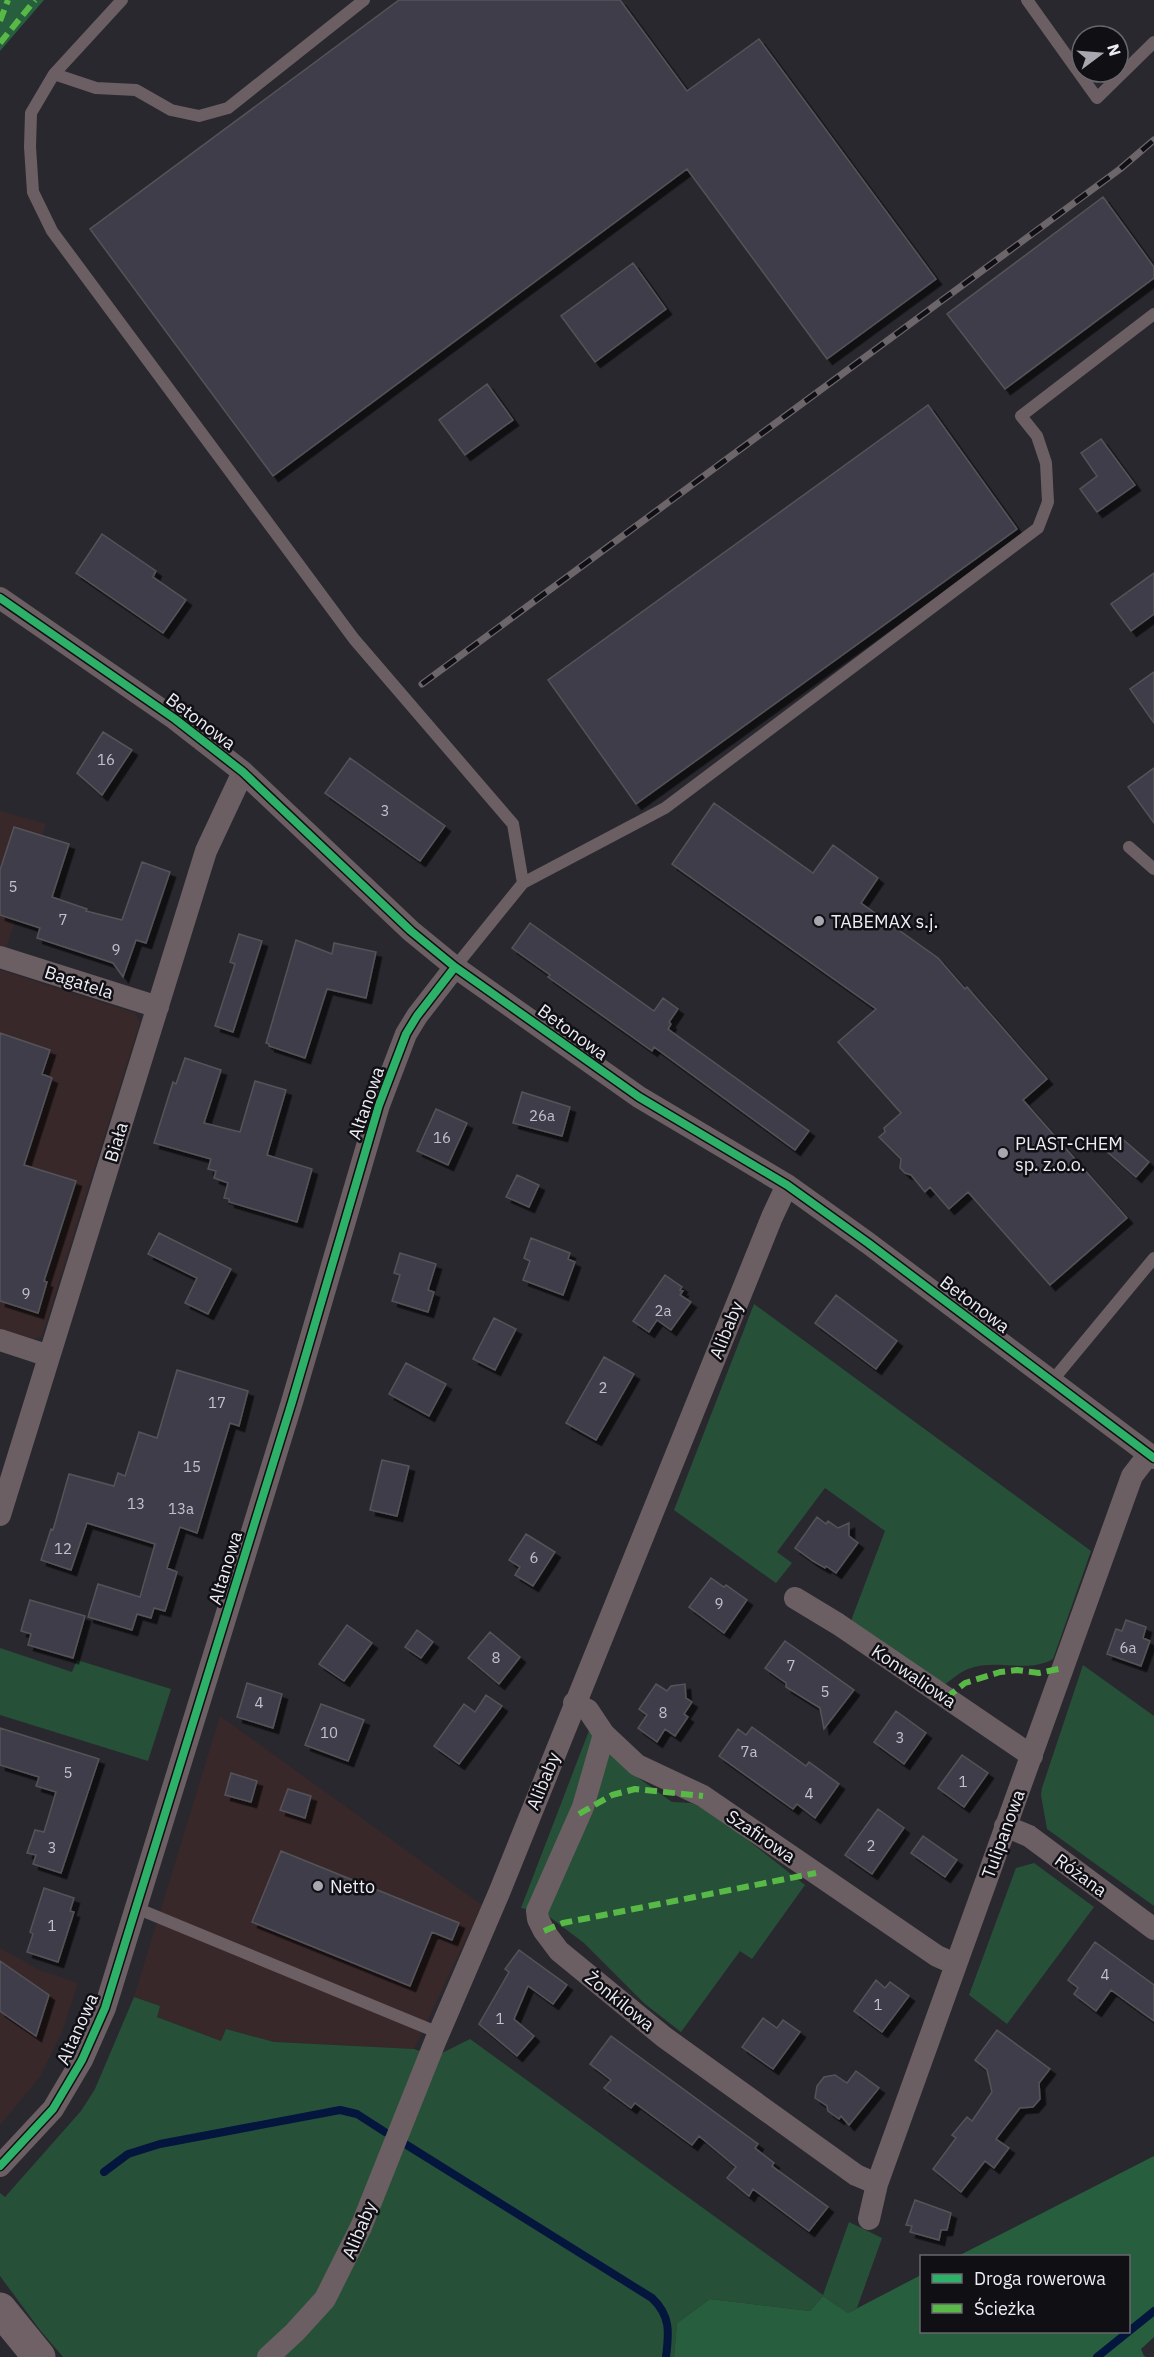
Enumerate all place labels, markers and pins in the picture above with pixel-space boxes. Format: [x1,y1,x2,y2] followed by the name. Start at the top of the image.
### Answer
[831,910,938,933] place label: TABEMAX s.j.
[812,914,826,928] marker: TABEMAX s.j.
[1015,1132,1123,1176] place label: PLAST-CHEM sp. z.o.o.
[996,1146,1010,1160] marker: PLAST-CHEM sp. z.o.o.
[330,1875,375,1898] place label: Netto
[311,1879,325,1893] marker: Netto

